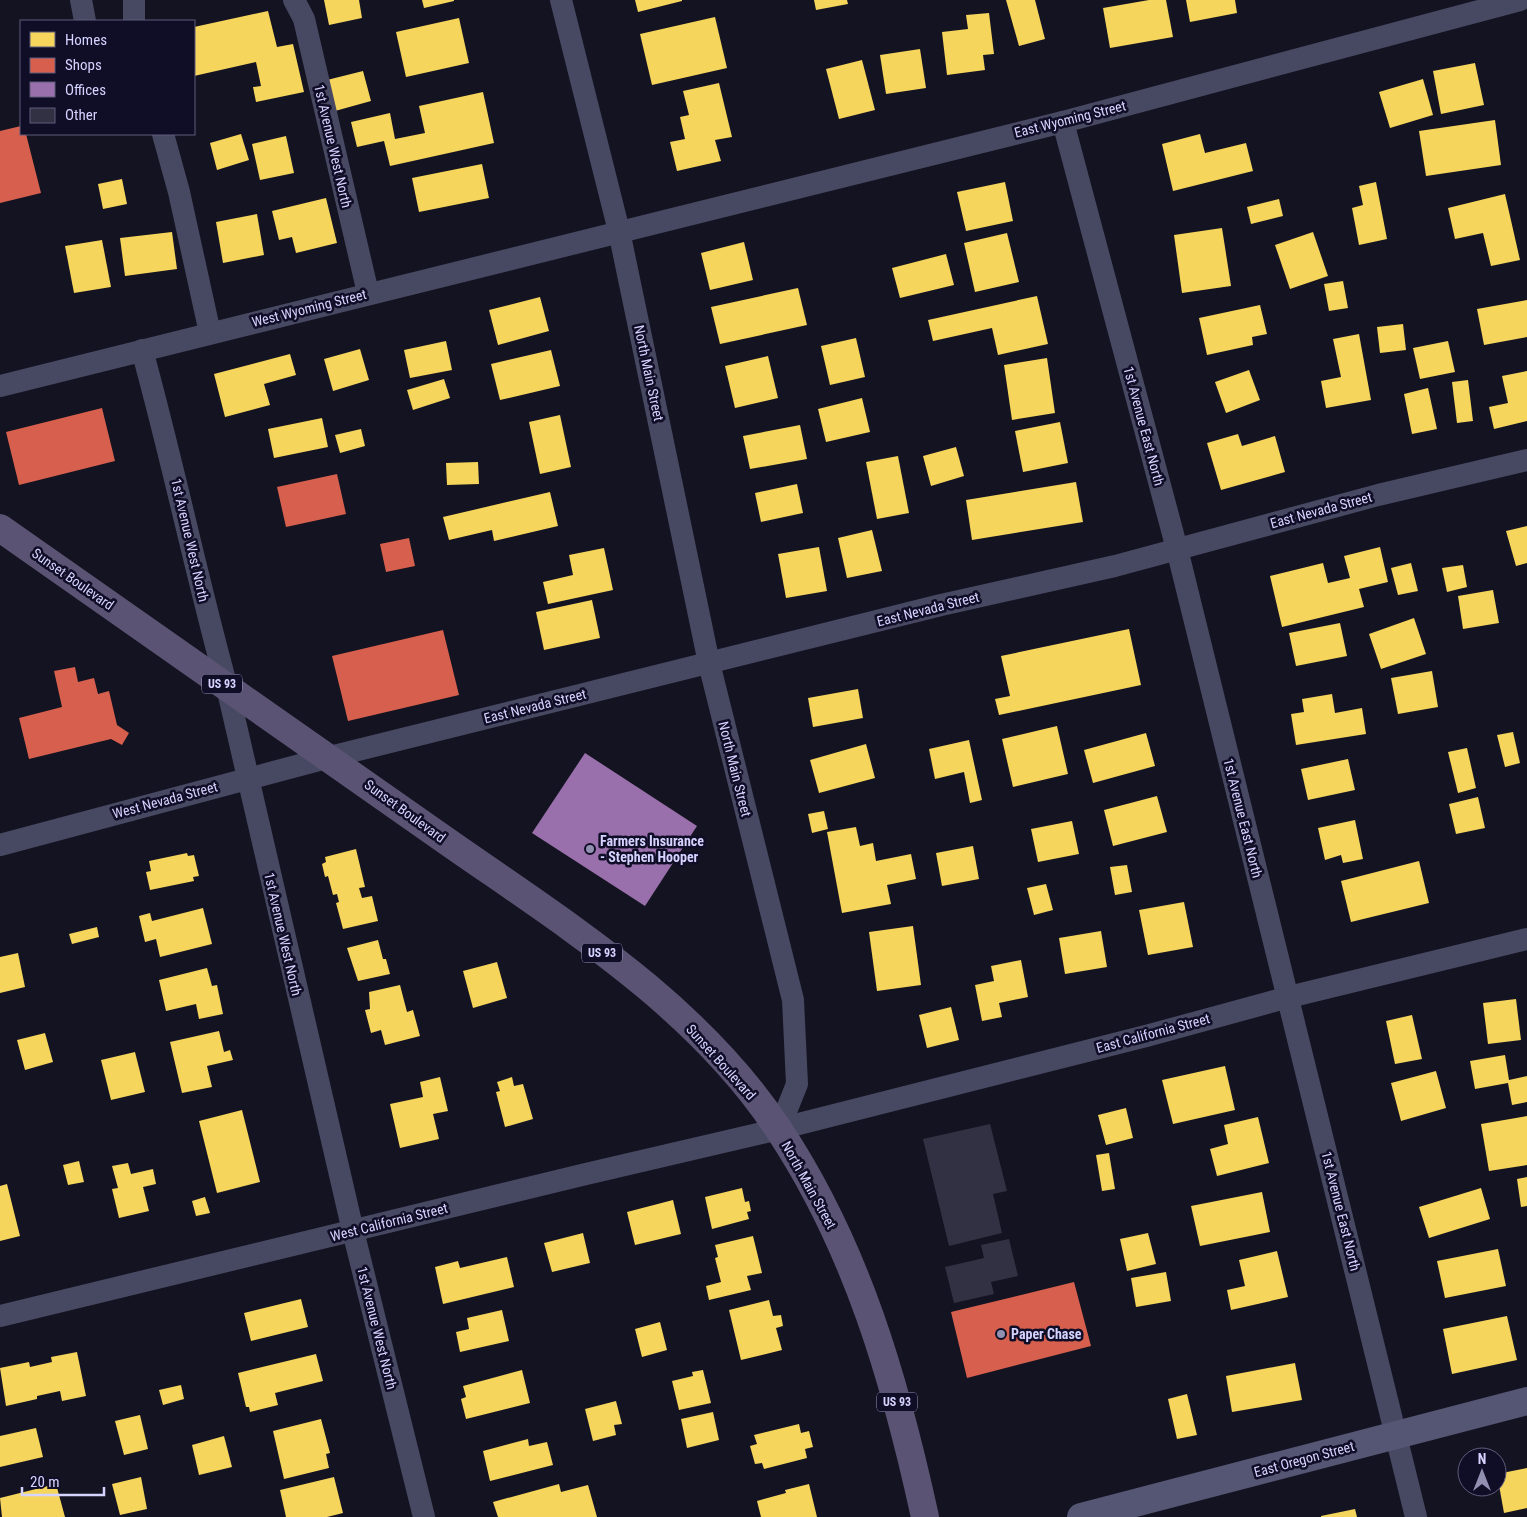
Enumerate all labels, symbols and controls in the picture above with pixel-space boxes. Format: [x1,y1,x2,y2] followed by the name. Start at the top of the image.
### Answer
[20,20,195,135] legend
[65,31,107,49] text: Homes
[65,56,102,74] text: Shops
[65,81,106,99] text: Offices
[311,83,355,209] street label: 1st Avenue West North
[1013,97,1127,141] street label: East Wyoming Street
[65,106,98,124] text: Other
[250,286,368,330] street label: West Wyoming Street
[631,324,667,422] street label: North Main Street
[1120,365,1168,487] street label: 1st Avenue East North
[168,477,212,603] street label: 1st Avenue West North
[1268,489,1374,531] street label: East Nevada Street
[29,545,117,613] street label: Sunset Boulevard
[875,589,981,629] street label: East Nevada Street
[202,674,242,694] road number: US 93
[482,686,588,726] street label: East Nevada Street
[715,720,755,818] street label: North Main Street
[1220,756,1266,880] street label: 1st Avenue East North
[361,776,449,846] street label: Sunset Boulevard
[111,778,219,822] street label: West Nevada Street
[600,833,704,865] place label: Farmers Insurance - Stephen Hooper
[584,843,596,855] marker: Farmers Insurance - Stephen Hooper
[261,871,305,997] street label: 1st Avenue West North
[582,944,622,962] road number: US 93
[1094,1010,1212,1056] street label: East California Street
[683,1021,759,1103] street label: Sunset Boulevard
[778,1138,840,1232] street label: North Main Street
[1318,1149,1364,1273] street label: 1st Avenue East North
[329,1200,449,1244] street label: West California Street
[354,1265,400,1391] street label: 1st Avenue West North
[1011,1326,1082,1342] place label: Paper Chase
[995,1328,1007,1340] marker: Paper Chase
[877,1392,917,1411] road number: US 93
[1252,1438,1356,1480] street label: East Oregon Street
[1457,1447,1507,1497] north arrow
[1478,1451,1486,1467] text: N
[22,1464,105,1496] scale bar
[30,1473,60,1491] text: 20 m

